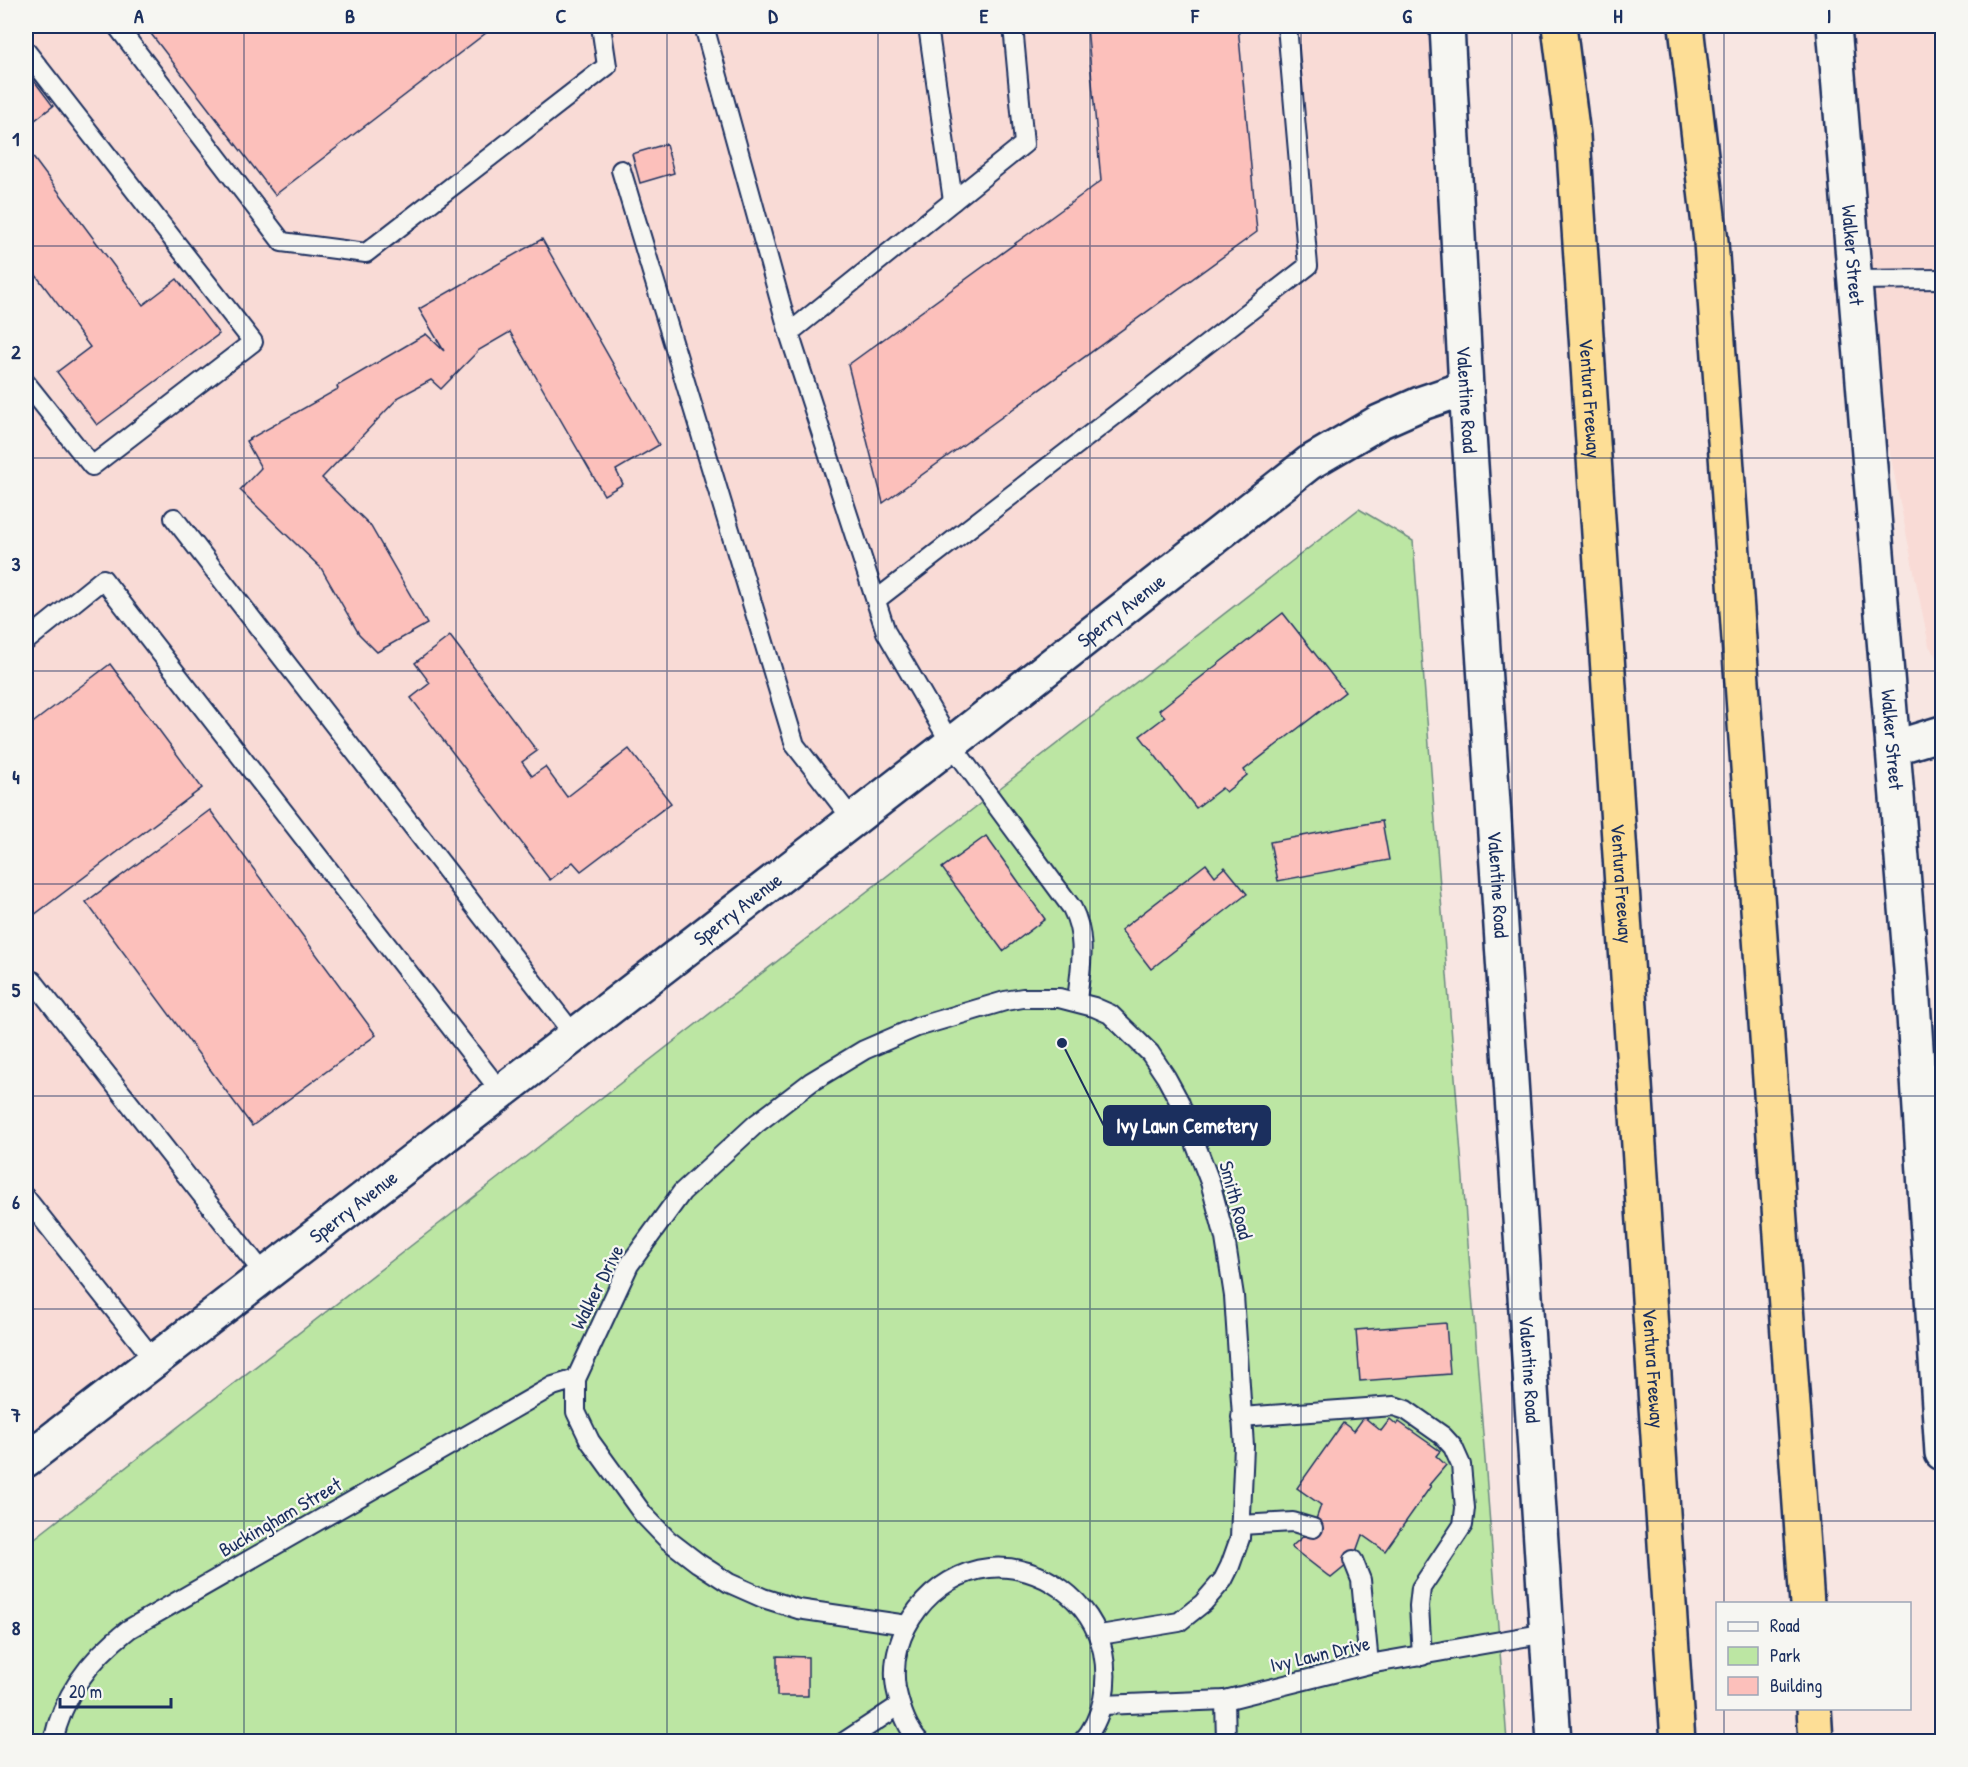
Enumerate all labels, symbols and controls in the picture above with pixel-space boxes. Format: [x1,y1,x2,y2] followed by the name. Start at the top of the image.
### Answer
[134,2,144,29] text: A
[345,2,355,29] text: B
[556,2,567,29] text: C
[768,2,778,29] text: D
[980,2,989,29] text: E
[1190,2,1200,29] text: F
[1402,2,1412,29] text: G
[1613,2,1623,29] text: H
[1827,2,1831,29] text: I
[12,125,20,152] text: 1
[1836,204,1871,308] street label: Walker Street
[11,338,21,365] text: 2
[1573,338,1608,459] street label: Ventura Freeway
[1451,345,1484,454] street label: Valentine Road
[12,550,21,577] text: 3
[1071,567,1170,653] street label: Sperry Avenue
[1875,688,1910,792] street label: Walker Street
[12,763,20,790] text: 4
[1605,823,1640,944] street label: Ventura Freeway
[1482,830,1516,939] street label: Valentine Road
[688,866,787,952] street label: Sperry Avenue
[12,976,21,1003] text: 5
[1104,1106,1270,1145] callout: Ivy Lawn Cemetery
[1116,1111,1258,1141] text: Ivy Lawn Cemetery
[1213,1158,1260,1242] street label: Smith Road
[303,1163,403,1249] street label: Sperry Avenue
[12,1188,20,1215] text: 6
[564,1240,629,1334] street label: Walker Drive
[1637,1308,1671,1429] street label: Ventura Freeway
[1513,1315,1547,1424] street label: Valentine Road
[10,1401,21,1428] text: 7
[213,1470,347,1563] street label: Buckingham Street
[1716,1602,1911,1710] legend
[1770,1613,1800,1638] text: Road
[12,1614,21,1641] text: 8
[1267,1629,1372,1678] street label: Ivy Lawn Drive
[1770,1643,1801,1668] text: Park
[60,1671,171,1709] scale bar
[1770,1673,1822,1698] text: Building
[69,1679,102,1704] text: 20 m

